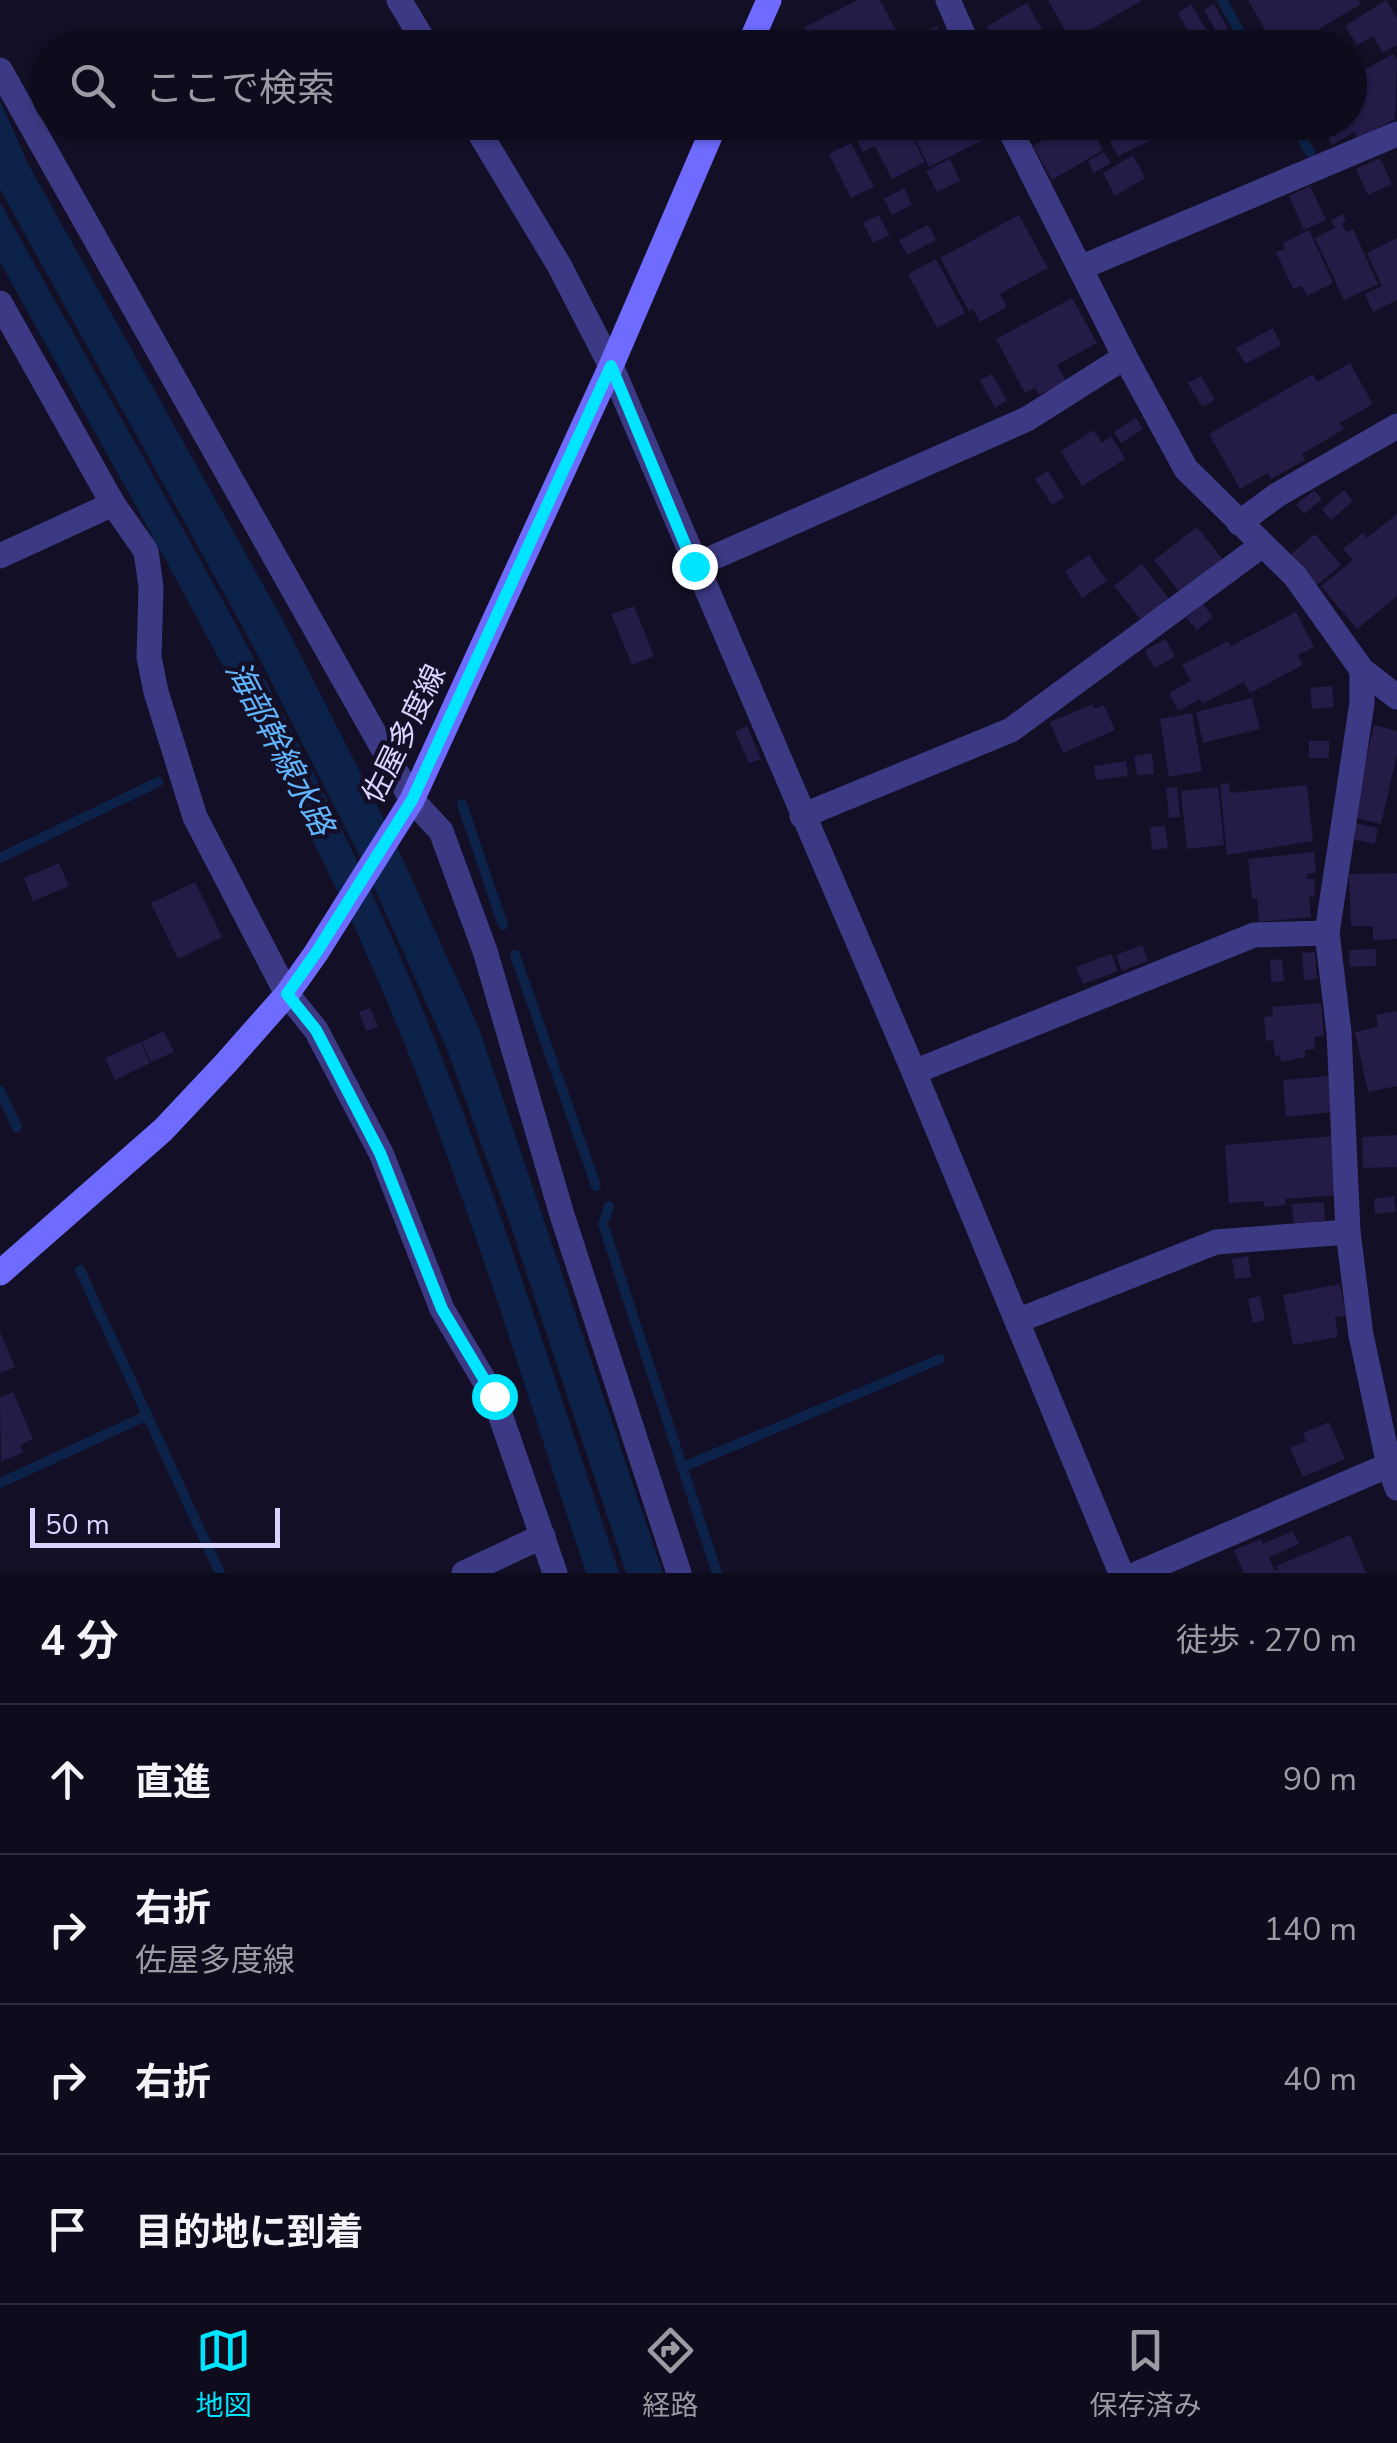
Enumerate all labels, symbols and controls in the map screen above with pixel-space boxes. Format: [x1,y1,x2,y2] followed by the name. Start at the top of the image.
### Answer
[30,30,1367,140] search box
[65,58,120,113] icon: search
[145,63,335,114] text: ここで検索
[672,544,718,590] route end
[216,653,345,846] water label: 海部幹線水路
[353,658,456,811] street label: 佐屋多度線
[472,1374,518,1420] route start
[30,1503,280,1548] scale bar
[45,1506,110,1544] text: 50 m
[40,1613,119,1670] text: 4 分
[1176,1619,1357,1662] text: 徒歩 · 270 m
[40,1752,95,1807] icon: ahead
[135,1757,211,1808] text: 直進
[1283,1758,1357,1801] text: 90 m
[135,1883,211,1934] text: 右折
[40,1902,95,1957] icon: right
[1264,1908,1357,1951] text: 140 m
[135,1939,295,1982] text: 佐屋多度線
[40,2052,95,2107] icon: right
[135,2057,211,2108] text: 右折
[1283,2058,1357,2101] text: 40 m
[40,2202,95,2257] icon: arrive
[135,2207,363,2258] text: 目的地に到着
[195,2323,252,2425] tab: 地図
[642,2323,699,2425] tab: 経路
[1089,2323,1202,2425] tab: 保存済み

